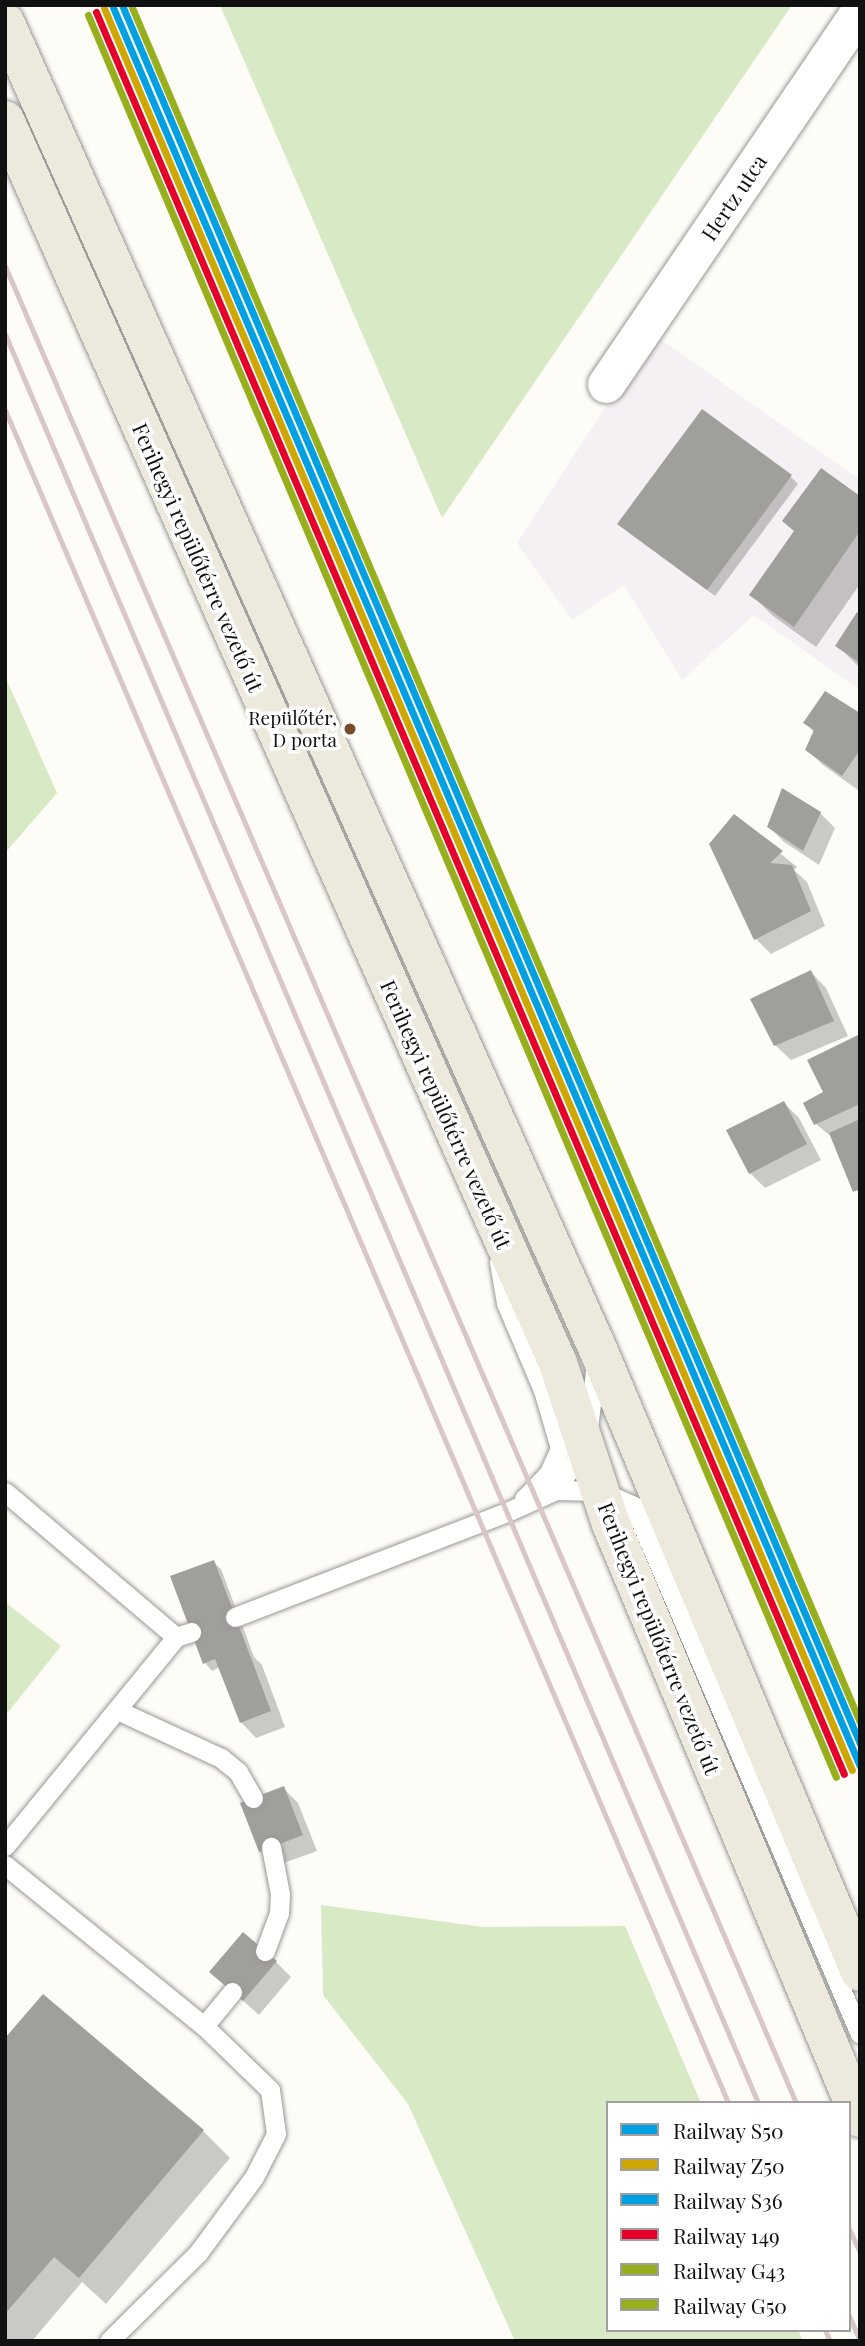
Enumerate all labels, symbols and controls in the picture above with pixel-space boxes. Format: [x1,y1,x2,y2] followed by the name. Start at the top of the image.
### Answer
[695,149,771,245] street label: Hertz utca
[128,419,270,695] street label: Ferihegyi repülőtérre vezető út
[248,707,337,751] place label: Repülőtér, D porta
[343,722,357,736] marker: Repülőtér, D porta
[376,976,518,1252] street label: Ferihegyi repülőtérre vezető út
[594,1498,726,1778] street label: Ferihegyi repülőtérre vezető út
[606,2101,851,2332] legend
[673,2116,784,2144] text: Railway S50
[673,2151,785,2179] text: Railway Z50
[673,2186,783,2214] text: Railway S36
[673,2221,780,2249] text: Railway 149
[673,2256,785,2284] text: Railway G43
[673,2291,787,2319] text: Railway G50

